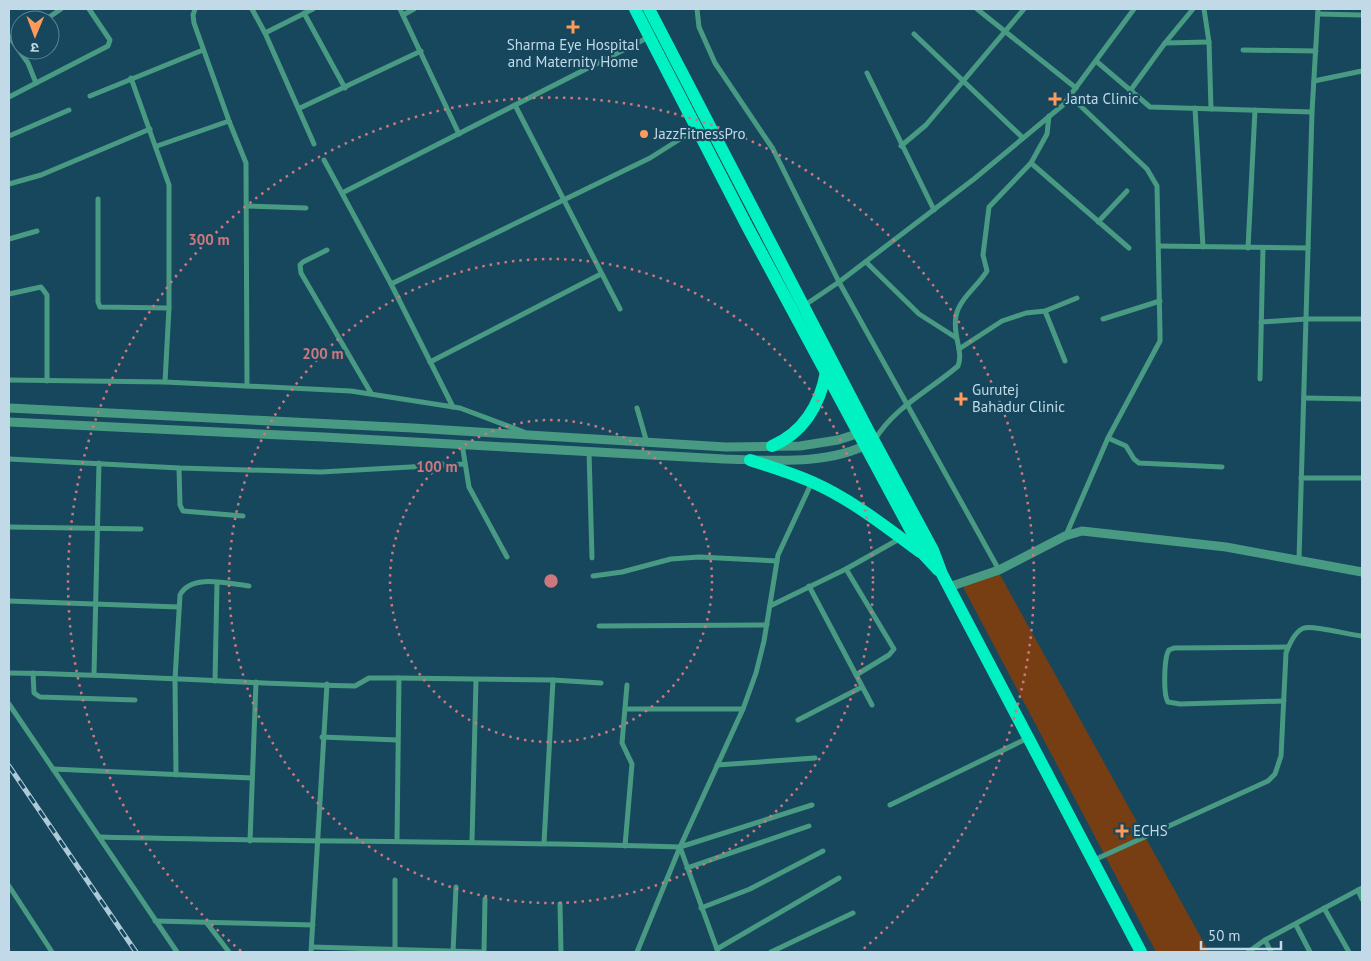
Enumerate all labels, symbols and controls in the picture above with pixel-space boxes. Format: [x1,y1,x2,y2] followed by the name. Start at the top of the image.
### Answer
[10,10,60,60] north arrow
[566,20,580,34] marker: Sharma Eye Hospital and Maternity Home
[507,35,640,71] place label: Sharma Eye Hospital and Maternity Home
[30,39,39,57] text: उ
[1065,89,1139,108] place label: Janta Clinic
[1048,92,1062,106] marker: Janta Clinic
[653,124,746,143] place label: JazzFitnessPro
[638,128,650,140] marker: JazzFitnessPro
[188,230,230,249] text: 300 m
[302,344,344,363] text: 200 m
[972,380,1065,416] place label: Gurutej Bahadur Clinic
[954,392,968,406] marker: Gurutej Bahadur Clinic
[416,457,458,476] text: 100 m
[542,572,560,590] centre of rings
[1133,821,1168,840] place label: ECHS
[1115,824,1129,838] marker: ECHS
[1201,918,1281,950] scale bar
[1208,926,1241,945] text: 50 m

